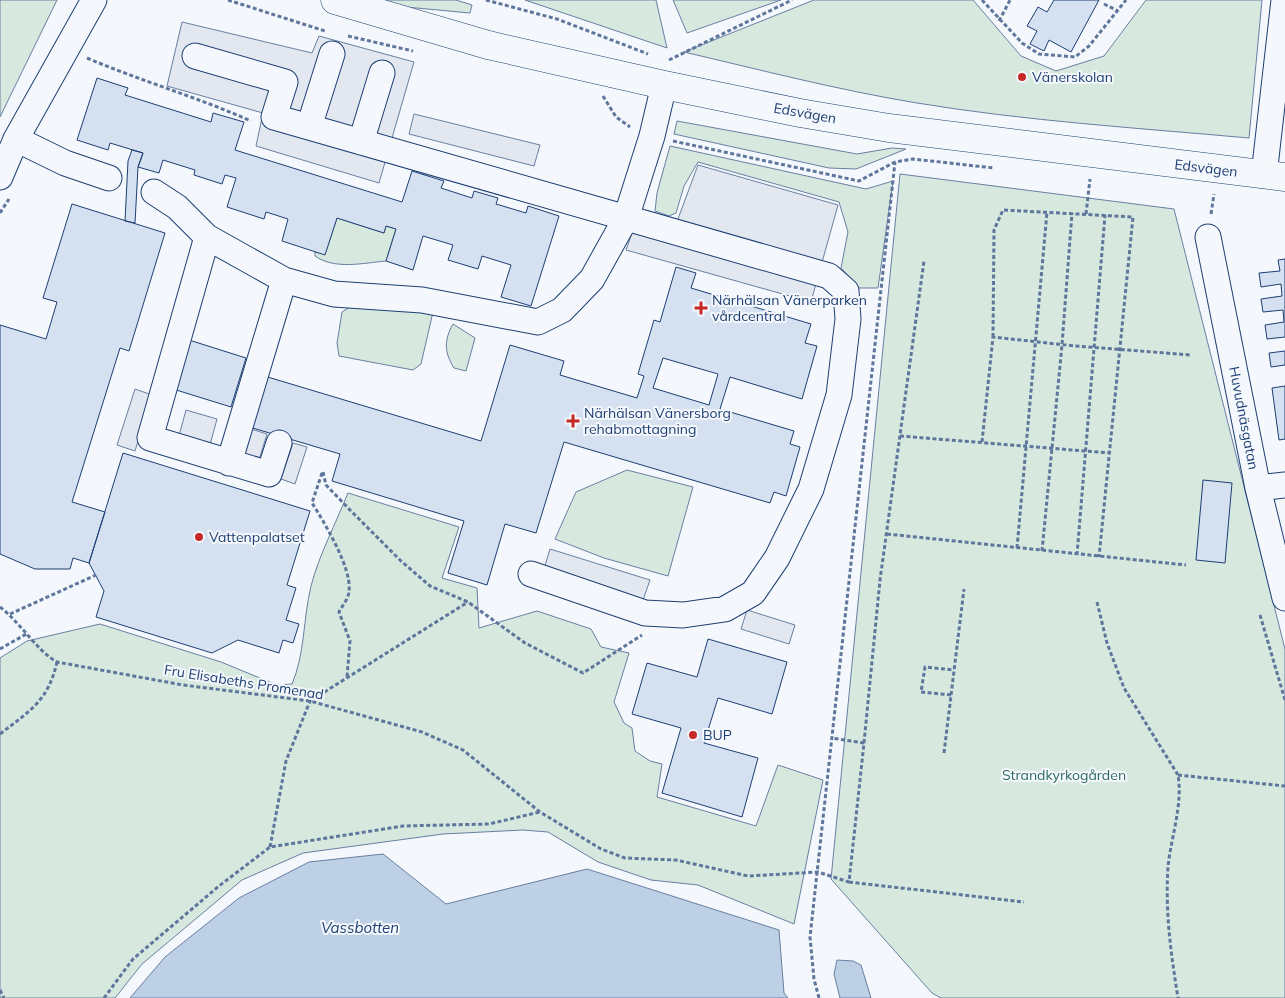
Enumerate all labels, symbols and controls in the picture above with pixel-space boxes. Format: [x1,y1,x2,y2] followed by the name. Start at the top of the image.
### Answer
[1032,68,1113,86] place label: Vänerskolan
[1016,71,1028,83] marker: Vänerskolan
[772,99,838,127] street label: Edsvägen
[1173,155,1239,181] street label: Edsvägen
[712,291,867,325] place label: Närhälsan Vänerparken vårdcentral
[694,301,708,315] marker: Närhälsan Vänerparken vårdcentral
[1225,365,1263,471] street label: Huvudnäsgatan
[584,404,731,438] place label: Närhälsan Vänersborg rehabmottagning
[566,414,580,428] marker: Närhälsan Vänersborg rehabmottagning
[209,528,305,546] place label: Vattenpalatset
[193,531,205,543] marker: Vattenpalatset
[163,660,325,704] street label: Fru Elisabeths Promenad
[703,726,732,744] place label: BUP
[687,729,699,741] marker: BUP
[1002,766,1126,784] park label: Strandkyrkogården
[321,918,399,937] water label: Vassbotten

